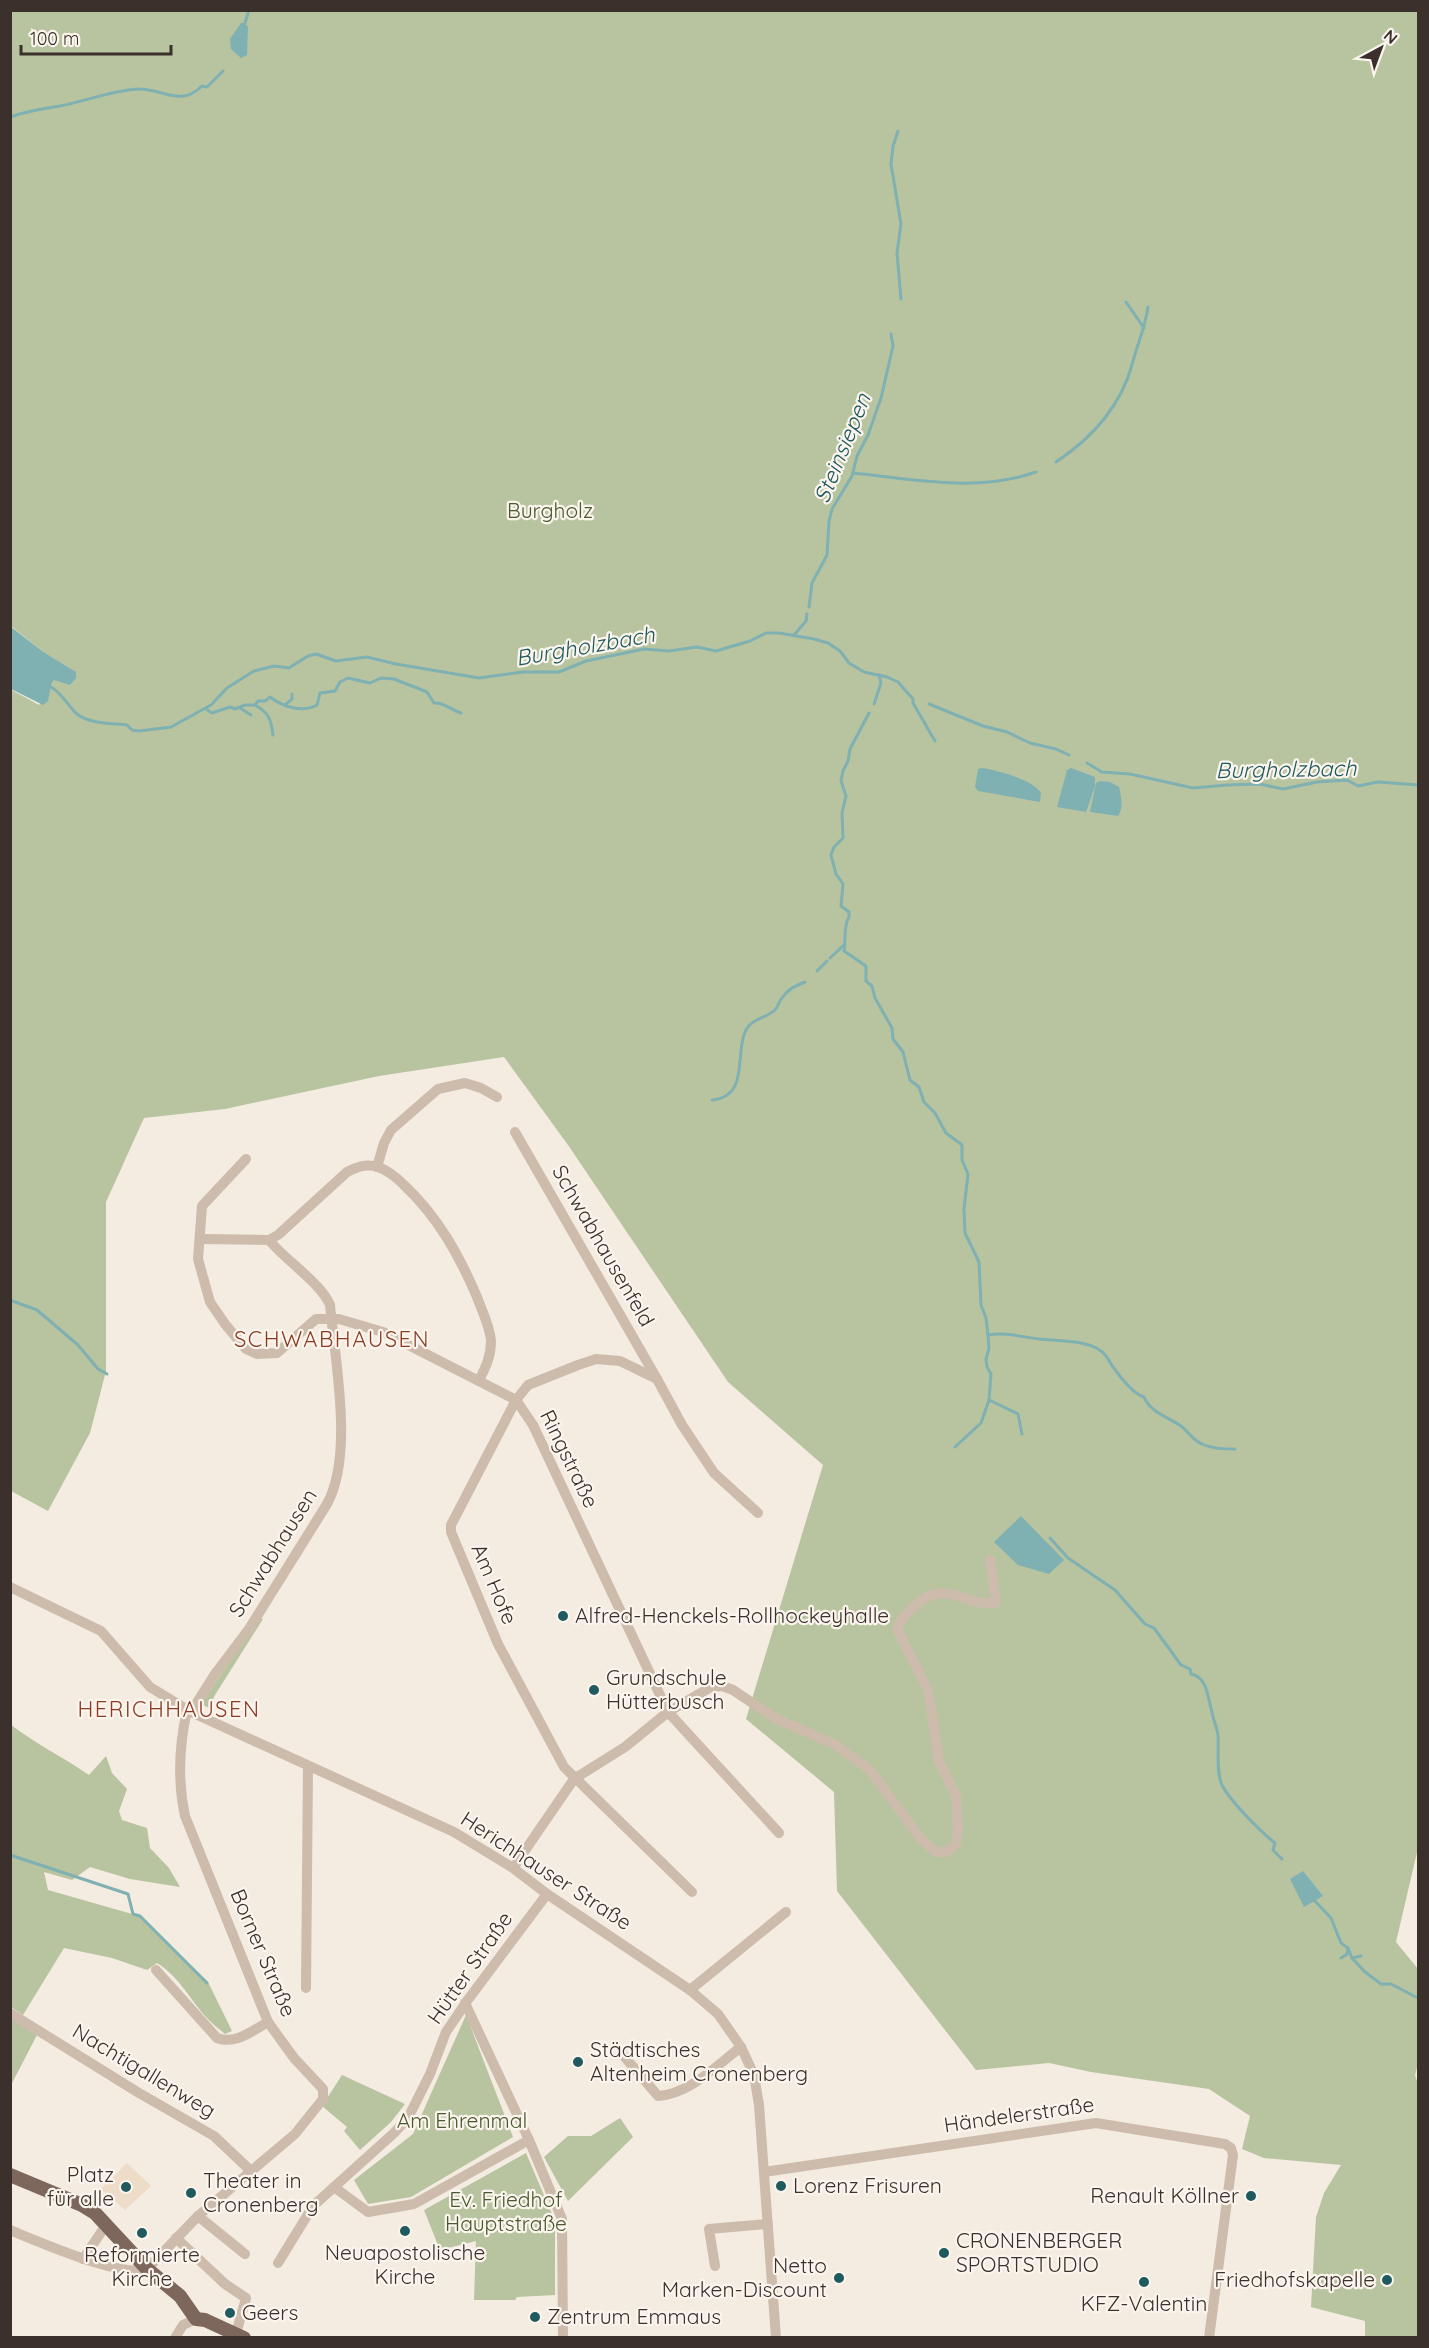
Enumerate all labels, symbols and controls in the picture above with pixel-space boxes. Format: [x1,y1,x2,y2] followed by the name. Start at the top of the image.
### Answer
[21,18,171,56] scale bar
[1351,18,1411,78] north arrow
[1380,25,1402,48] text: N
[30,27,79,50] text: 100 m
[807,388,877,507] water label: Steinsiepen
[507,497,593,523] park label: Burgholz
[513,620,657,672] water label: Burgholzbach
[1215,754,1357,784] water label: Burgholzbach
[547,1160,661,1331] street label: Schwabhausenfeld
[234,1325,430,1353] district label: SCHWABHAUSEN
[535,1405,605,1512] street label: Ringstraße
[222,1484,322,1621] street label: Schwabhausen
[466,1539,523,1628] street label: Am Hofe
[575,1602,889,1628] place label: Alfred-Henckels-Rollhockeyhalle
[556,1609,570,1623] marker: Alfred-Henckels-Rollhockeyhalle
[606,1664,727,1714] place label: Grundschule Hütterbusch
[587,1683,601,1697] marker: Grundschule Hütterbusch
[78,1695,260,1723] district label: HERICHHAUSEN
[456,1805,637,1935] street label: Herichhauser Straße
[225,1885,303,2020] street label: Borner Straße
[421,1906,517,2029] street label: Hütter Straße
[68,2017,221,2123] street label: Nachtigallenweg
[590,2036,808,2086] place label: Städtisches Altenheim Cronenberg
[571,2055,585,2069] marker: Städtisches Altenheim Cronenberg
[942,2091,1096,2137] street label: Händelerstraße
[397,2107,527,2133] park label: Am Ehrenmal
[47,2161,114,2211] place label: Platz für alle
[203,2167,319,2217] place label: Theater in Cronenberg
[793,2172,942,2198] place label: Lorenz Frisuren
[774,2179,788,2193] marker: Lorenz Frisuren
[119,2180,133,2194] marker: Platz für alle
[1090,2182,1239,2208] place label: Renault Köllner
[184,2186,198,2200] marker: Theater in Cronenberg
[445,2186,567,2236] park label: Ev. Friedhof Hauptstraße
[1244,2189,1258,2203] marker: Renault Köllner
[398,2224,412,2238] marker: Neuapostolische Kirche
[135,2226,149,2240] marker: Reformierte Kirche
[956,2227,1122,2277] place label: CRONENBERGER SPORTSTUDIO
[325,2239,485,2289] place label: Neuapostolische Kirche
[84,2241,200,2291] place label: Reformierte Kirche
[937,2246,951,2260] marker: CRONENBERGER SPORTSTUDIO
[662,2252,827,2302] place label: Netto Marken-Discount
[1214,2266,1375,2292] place label: Friedhofskapelle
[832,2271,846,2285] marker: Netto Marken-Discount
[1380,2273,1394,2287] marker: Friedhofskapelle
[1137,2275,1151,2289] marker: KFZ-Valentin
[1081,2290,1207,2316] place label: KFZ-Valentin
[242,2299,298,2325] place label: Geers
[547,2303,721,2329] place label: Zentrum Emmaus
[223,2306,237,2320] marker: Geers
[528,2310,542,2324] marker: Zentrum Emmaus

